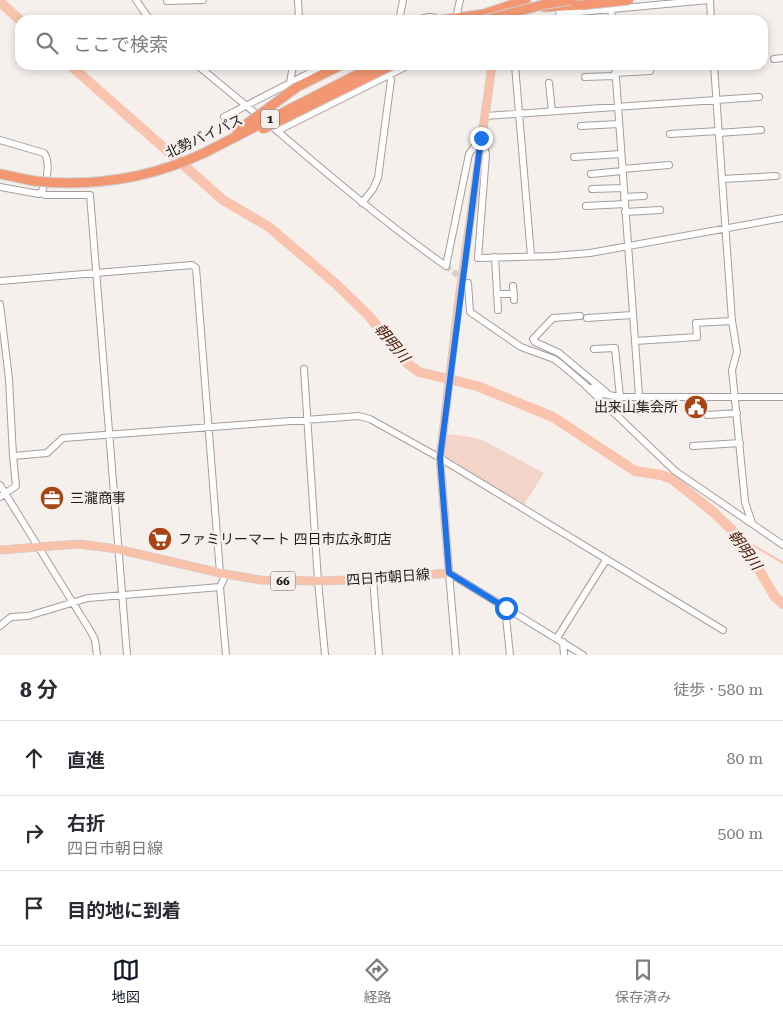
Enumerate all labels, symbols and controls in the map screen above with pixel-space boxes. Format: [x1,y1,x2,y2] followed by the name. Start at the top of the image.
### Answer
[15,15,768,70] search box
[33,29,61,57] icon: search
[73,33,168,56] text: ここで検索
[261,110,279,128] road number: 1
[163,111,245,161] street label: 北勢バイパス
[470,127,493,150] route end
[371,320,415,368] water label: 朝明川
[683,394,709,420] public building icon: 出来山集会所
[594,399,678,415] place label: 出来山集会所
[39,485,65,511] office icon: 三瀧商事
[70,490,126,506] place label: 三瀧商事
[147,526,173,552] supermarket icon: ファミリーマート 四日市広永町店
[724,527,767,575] water label: 朝明川
[178,531,392,547] place label: ファミリーマート 四日市広永町店
[346,566,430,588] street label: 四日市朝日線
[270,572,296,590] road number: 66
[495,597,518,620] route start
[20,678,58,702] text: 8 分
[673,680,763,699] text: 徒歩 · 580 m
[20,744,48,772] icon: ahead
[67,749,105,772] text: 直進
[726,749,763,768] text: 80 m
[67,812,105,835] text: 右折
[20,819,48,847] icon: right
[717,824,763,843] text: 500 m
[67,839,163,858] text: 四日市朝日線
[20,894,48,922] icon: arrive
[67,899,181,922] text: 目的地に到着
[112,956,140,1006] tab: 地図
[363,956,391,1006] tab: 経路
[615,956,671,1006] tab: 保存済み

